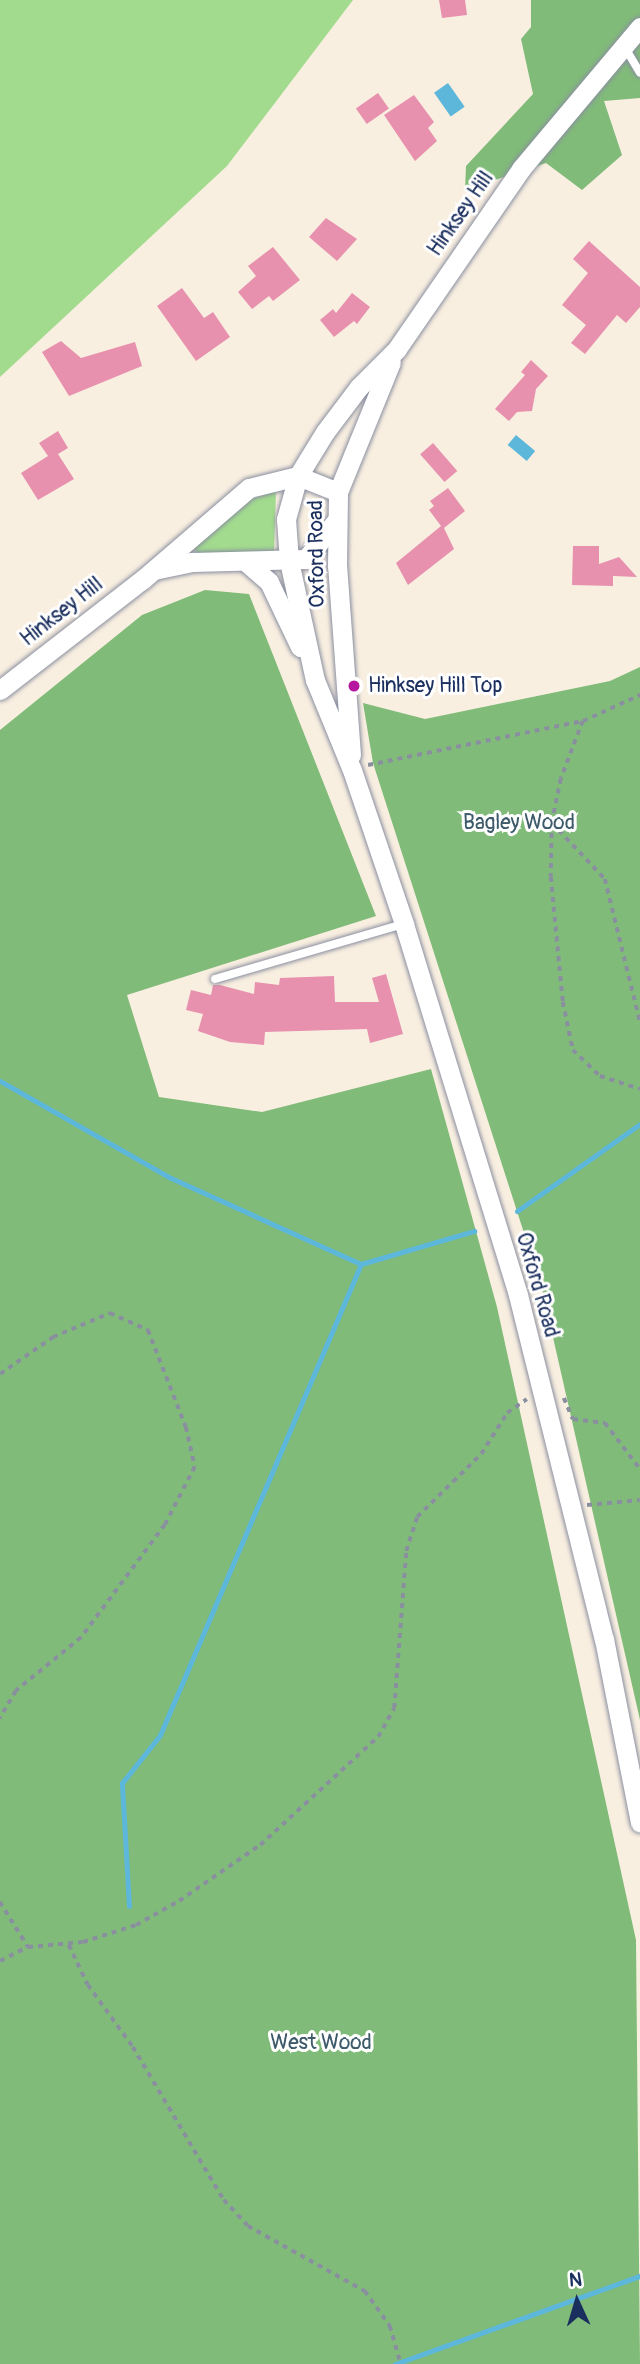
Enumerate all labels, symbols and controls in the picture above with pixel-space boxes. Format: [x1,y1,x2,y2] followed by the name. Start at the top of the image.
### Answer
[423,167,499,261] street label: Hinksey Hill
[303,500,331,608] street label: Oxford Road
[16,572,108,652] street label: Hinksey Hill
[368,673,502,699] place label: Hinksey Hill Top
[346,678,362,694] marker: Hinksey Hill Top
[463,810,575,836] park label: Bagley Wood
[510,1230,564,1340] street label: Oxford Road
[270,2030,372,2056] park label: West Wood
[542,2266,612,2336] north arrow
[568,2268,583,2292] text: N

